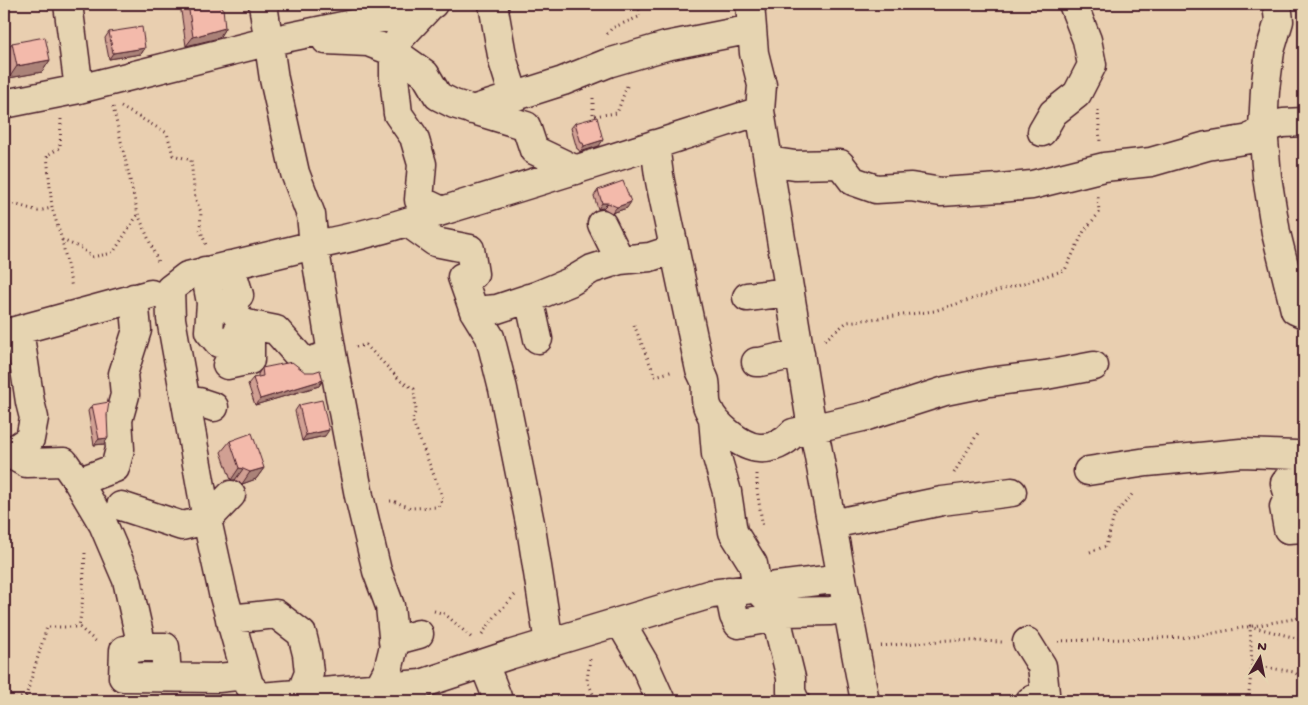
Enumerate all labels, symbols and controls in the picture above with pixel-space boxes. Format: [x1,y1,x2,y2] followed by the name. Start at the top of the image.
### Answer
[1236,632,1286,682] north arrow
[1256,638,1268,657] text: N

